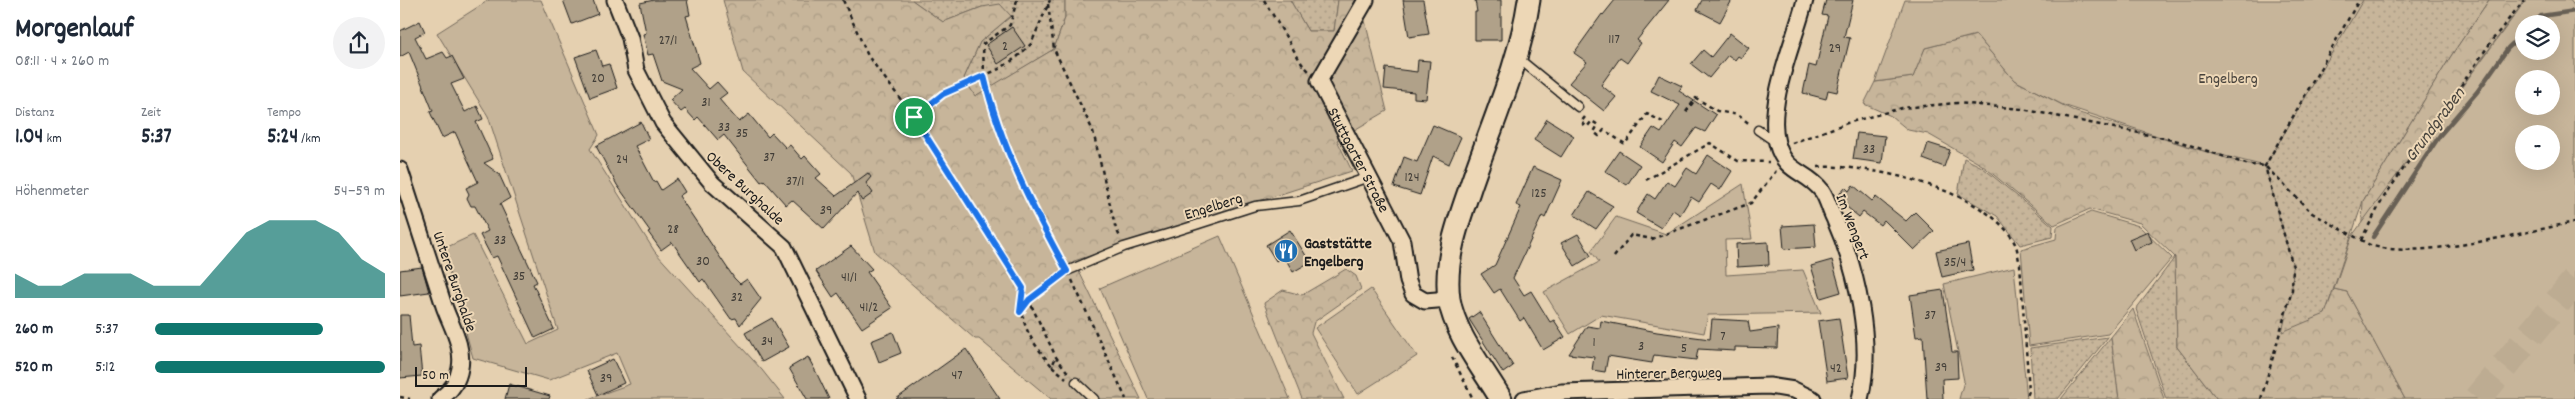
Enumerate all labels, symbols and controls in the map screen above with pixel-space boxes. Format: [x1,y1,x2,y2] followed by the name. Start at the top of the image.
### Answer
[15,11,134,51] text: Morgenlauf
[2515,15,2560,170] map controls
[2515,15,2560,60] button: layers
[333,17,385,69] button: share
[1608,30,1620,50] house number: 117
[659,31,677,51] house number: 27/1
[1002,37,1008,57] house number: 2
[1829,39,1841,59] house number: 29
[15,50,109,73] text: 08:11 · 4 × 260 m
[2198,68,2258,91] park label: Engelberg
[591,69,605,89] house number: 20
[2515,70,2560,115] button: +
[2400,83,2473,168] water label: Grundgraben
[701,93,711,113] house number: 31
[893,96,935,138] pin
[15,103,54,123] text: Distanz
[141,103,161,123] text: Zeit
[267,103,301,123] text: Tempo
[900,103,928,131] icon: arrive
[1321,104,1394,217] street label: Stuttgarter Straße
[718,118,730,138] house number: 33
[15,123,43,153] text: 1.04
[141,123,172,153] text: 5:37
[267,123,298,153] text: 5:24
[736,124,748,144] house number: 35
[2515,125,2560,170] button: −
[43,129,62,149] text: km
[298,129,321,149] text: /km
[1863,140,1875,160] house number: 33
[700,146,789,231] street label: Obere Burghalde
[763,148,775,168] house number: 37
[616,150,628,170] house number: 24
[1405,168,1420,188] house number: 124
[786,172,804,192] house number: 37/1
[15,180,89,203] text: Höhenmeter
[334,180,385,203] text: 54–59 m
[1531,184,1547,204] house number: 125
[1182,188,1246,227] street label: Engelberg
[1829,191,1875,263] street label: Im Wengert
[820,201,832,221] house number: 39
[667,220,679,240] house number: 28
[426,228,482,335] street label: Untere Burghalde
[494,231,506,251] house number: 33
[1304,233,1372,274] place label: Gaststätte Engelberg
[1273,238,1299,264] restaurant icon: Gaststätte Engelberg
[696,252,710,272] house number: 30
[1944,253,1966,273] house number: 35/4
[513,267,525,287] house number: 35
[841,268,857,288] house number: 41/1
[731,288,743,308] house number: 32
[860,298,878,318] house number: 41/2
[1924,306,1936,326] house number: 37
[15,318,53,341] text: 260 m
[95,318,118,341] text: 5:37
[1720,327,1726,347] house number: 7
[761,332,773,352] house number: 34
[1592,333,1596,353] house number: 1
[1638,337,1644,357] house number: 3
[1681,339,1687,359] house number: 5
[15,356,53,379] text: 520 m
[95,356,116,379] text: 5:12
[1935,358,1947,378] house number: 39
[1830,359,1842,379] house number: 42
[1616,362,1722,387] street label: Hinterer Bergweg
[415,364,528,387] scale bar
[422,366,449,386] text: 50 m
[951,366,963,386] house number: 47
[600,369,612,389] house number: 39

